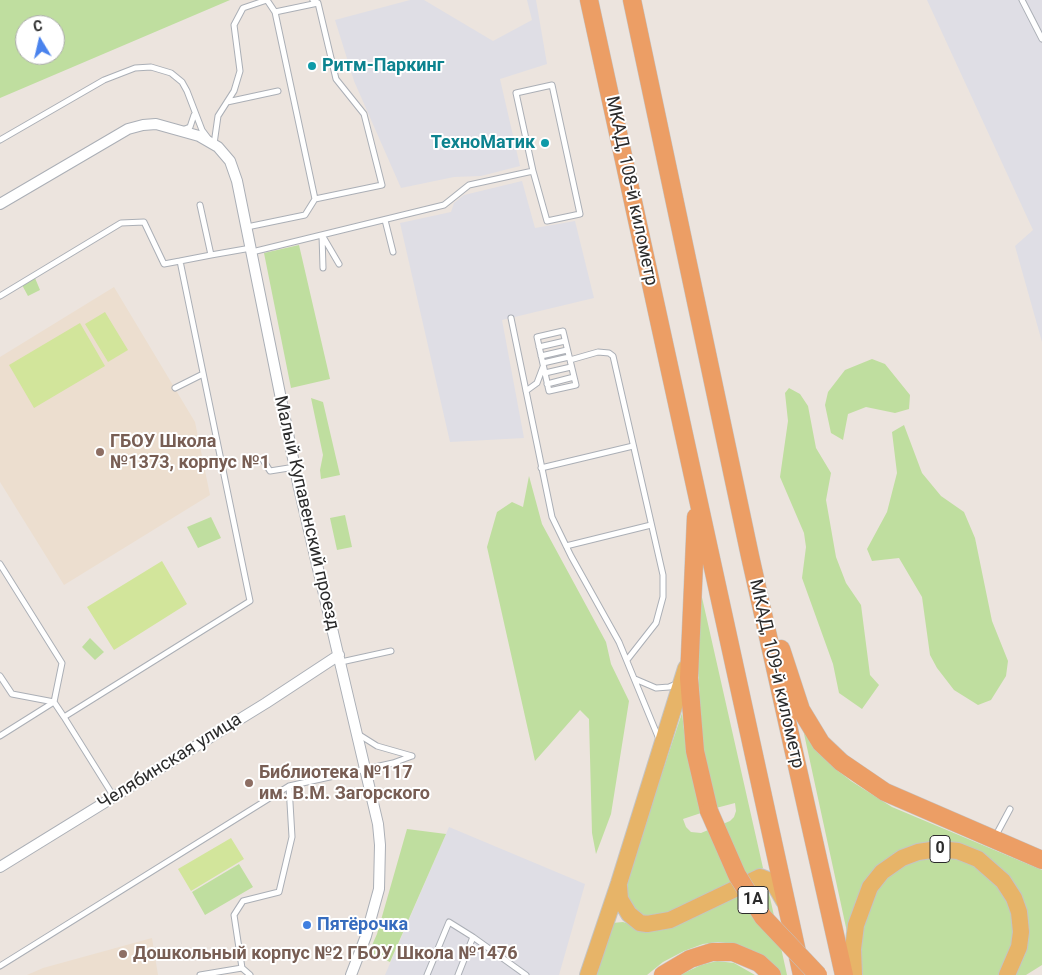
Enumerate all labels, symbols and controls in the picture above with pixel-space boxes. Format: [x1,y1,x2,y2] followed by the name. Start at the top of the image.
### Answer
[15,15,65,65] north arrow
[32,18,44,35] text: С
[322,55,444,77] place label: Ритм-Паркинг
[306,60,318,72] marker: Ритм-Паркинг
[600,94,662,288] street label: МКАД, 108-й километр
[431,132,535,154] place label: ТехноМатик
[539,137,551,149] marker: ТехноМатик
[269,394,343,632] street label: Малый Купавенский проезд
[110,431,270,474] place label: ГБОУ Школа №1373, корпус №1
[94,446,106,458] marker: ГБОУ Школа №1373, корпус №1
[744,577,808,771] street label: МКАД, 109-й километр
[94,709,246,815] street label: Челябинская улица
[259,762,430,804] place label: Библиотека №117 им. В.М. Загорского
[243,777,255,789] marker: Библиотека №117 им. В.М. Загорского
[930,836,950,862] road number: 0
[738,886,768,914] road number: 1A
[317,914,408,936] place label: Пятёрочка
[301,919,313,931] marker: Пятёрочка
[133,943,518,965] place label: Дошкольный корпус №2 ГБОУ Школа №1476
[117,948,129,960] marker: Дошкольный корпус №2 ГБОУ Школа №1476

